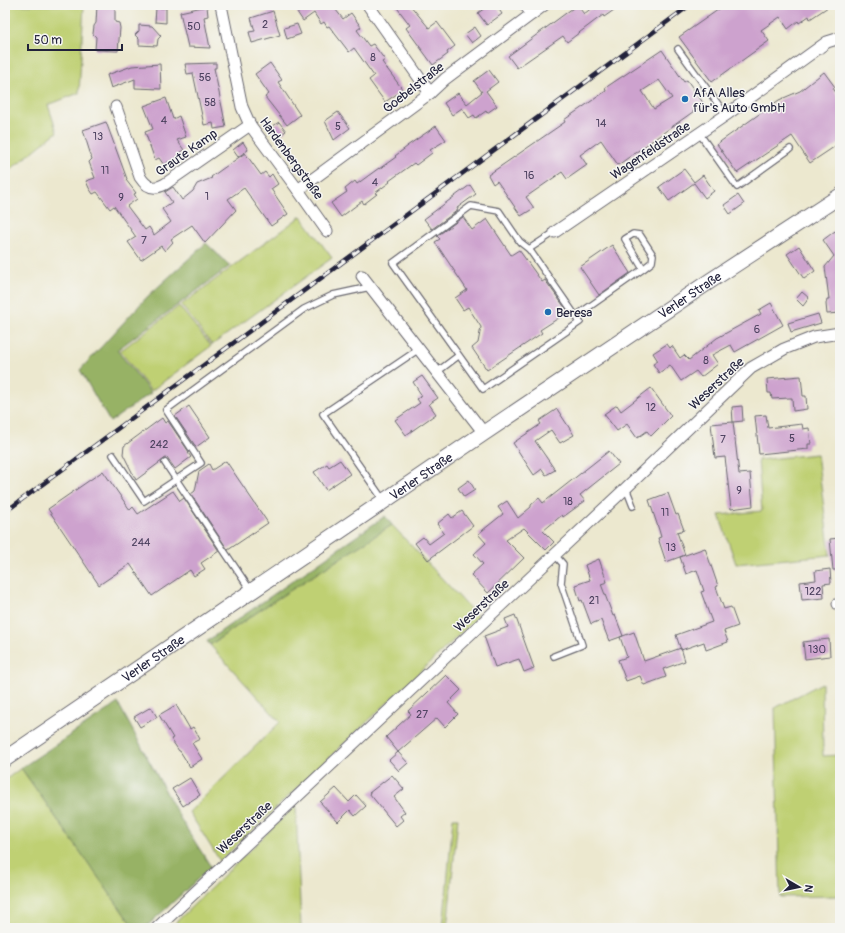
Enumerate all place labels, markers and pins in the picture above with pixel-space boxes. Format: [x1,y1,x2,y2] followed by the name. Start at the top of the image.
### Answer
[693,85,785,116] place label: AfA Alles für's Auto GmbH
[680,94,690,104] marker: AfA Alles für's Auto GmbH
[556,305,592,321] place label: Beresa
[543,307,553,317] marker: Beresa

